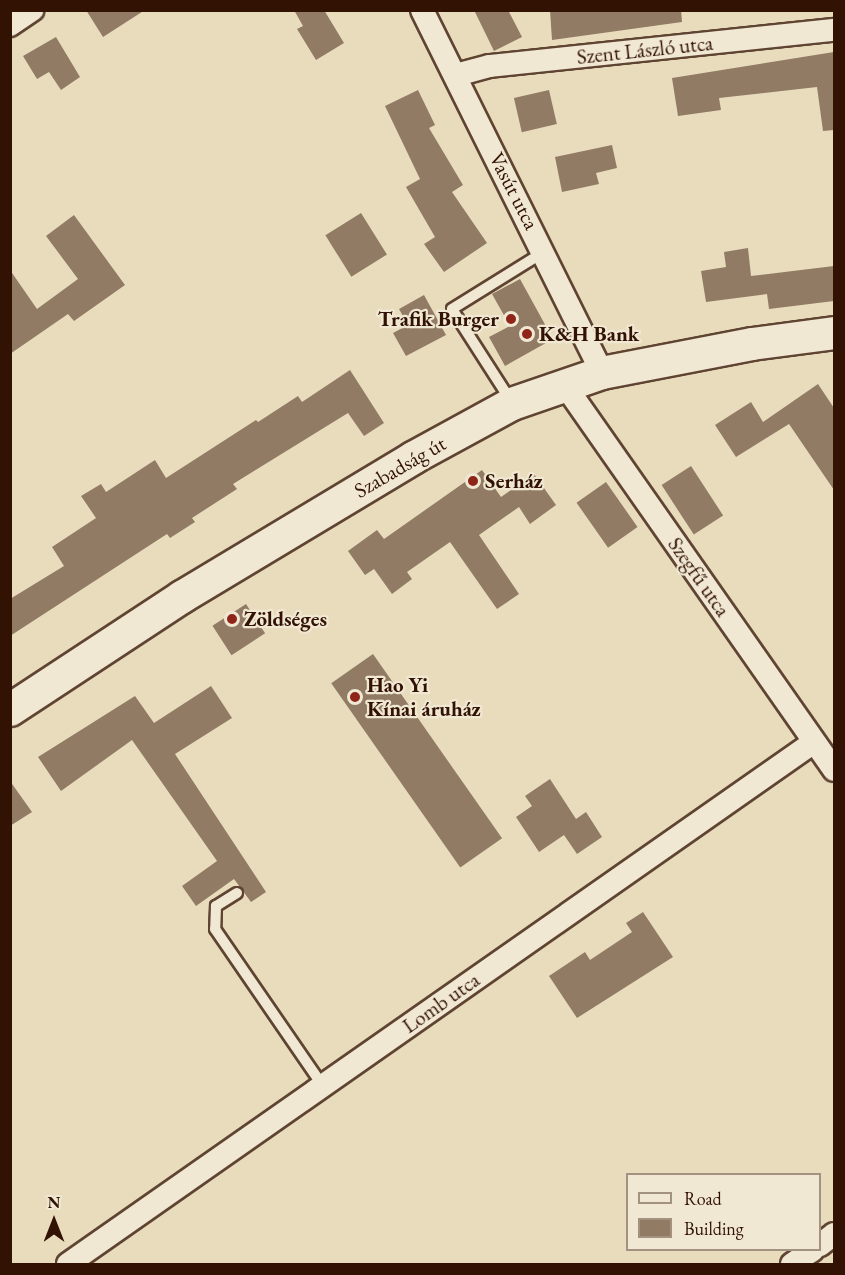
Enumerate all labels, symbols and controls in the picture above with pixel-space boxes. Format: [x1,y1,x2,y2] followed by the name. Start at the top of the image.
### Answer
[576,30,714,70] street label: Szent László utca
[484,148,544,234] street label: Vasút utca
[378,306,499,332] place label: Trafik Burger
[504,312,518,326] marker: Trafik Burger
[539,321,639,347] place label: K&H Bank
[520,327,534,341] marker: K&H Bank
[350,431,450,503] street label: Szabadság út
[485,468,543,494] place label: Serház
[466,474,480,488] marker: Serház
[663,532,735,622] street label: Szegfű utca
[244,606,327,632] place label: Zöldséges
[225,612,239,626] marker: Zöldséges
[367,672,481,722] place label: Hao Yi Kínai áruház
[348,690,362,704] marker: Hao Yi Kínai áruház
[398,967,484,1039] street label: Lomb utca
[626,1173,821,1251] legend
[684,1187,722,1210] text: Road
[24,1191,84,1251] north arrow
[48,1192,60,1213] text: N
[684,1217,744,1240] text: Building

